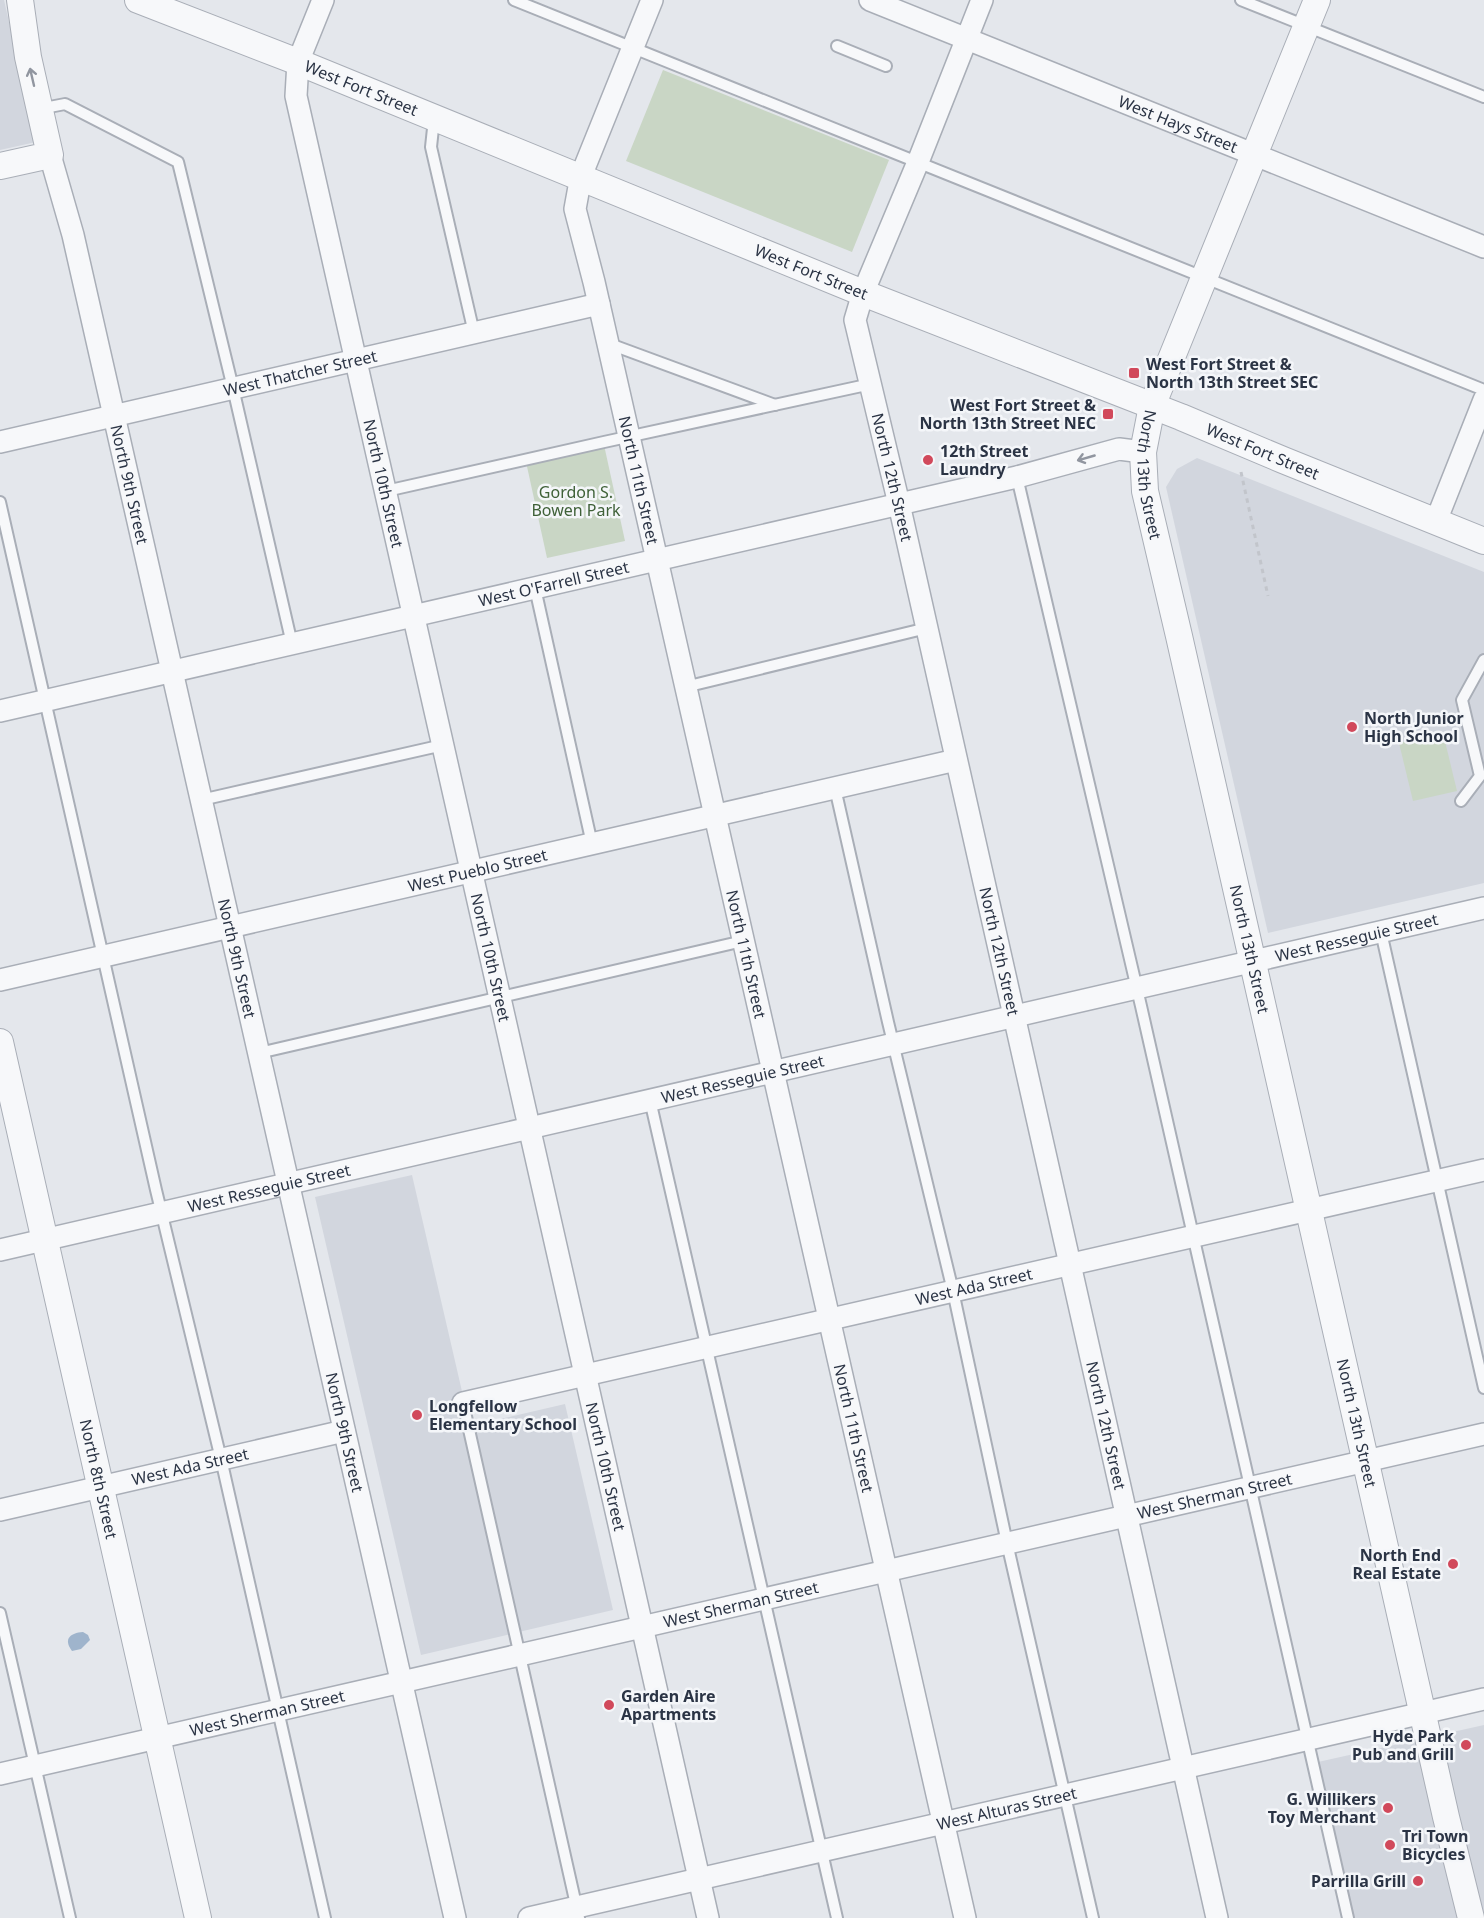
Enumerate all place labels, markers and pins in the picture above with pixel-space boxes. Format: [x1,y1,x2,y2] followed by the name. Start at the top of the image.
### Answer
[1146,353,1318,393] place label: West Fort Street & North 13th Street SEC
[1127,366,1141,380] marker: West Fort Street & North 13th Street SEC
[919,394,1096,434] place label: West Fort Street & North 13th Street NEC
[1101,407,1115,421] marker: West Fort Street & North 13th Street NEC
[940,440,1029,480] place label: 12th Street Laundry
[921,453,935,467] marker: 12th Street Laundry
[1364,707,1464,747] place label: North Junior High School
[1345,720,1359,734] marker: North Junior High School
[429,1395,577,1435] place label: Longfellow Elementary School
[410,1408,424,1422] marker: Longfellow Elementary School
[1352,1544,1441,1584] place label: North End Real Estate
[1446,1557,1460,1571] marker: North End Real Estate
[621,1685,716,1725] place label: Garden Aire Apartments
[602,1698,616,1712] marker: Garden Aire Apartments
[1352,1725,1454,1765] place label: Hyde Park Pub and Grill
[1459,1738,1473,1752] marker: Hyde Park Pub and Grill
[1268,1788,1376,1828] place label: G. Willikers Toy Merchant
[1381,1801,1395,1815] marker: G. Willikers Toy Merchant
[1402,1825,1468,1865] place label: Tri Town Bicycles
[1383,1838,1397,1852] marker: Tri Town Bicycles
[1311,1870,1406,1892] place label: Parrilla Grill
[1411,1874,1425,1888] marker: Parrilla Grill

